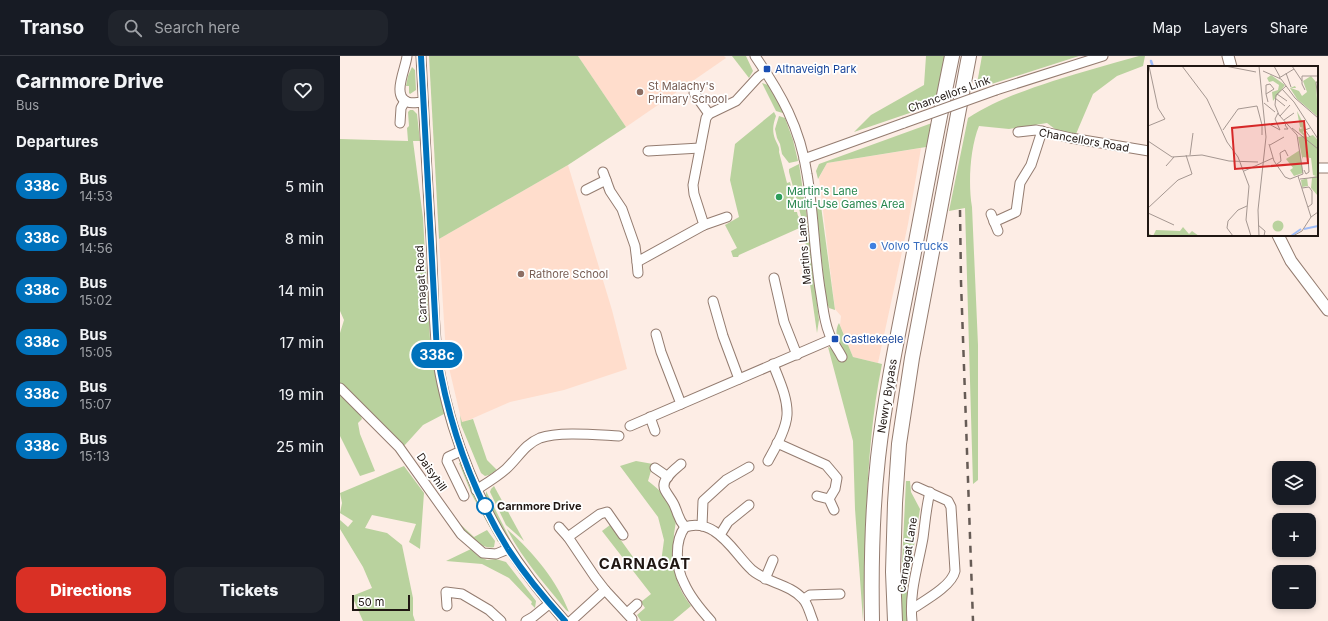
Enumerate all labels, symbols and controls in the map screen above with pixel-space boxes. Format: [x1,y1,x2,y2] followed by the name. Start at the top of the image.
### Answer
[108,10,388,46] search box
[20,16,84,39] text: Transo
[122,17,144,39] icon: search
[154,18,240,37] text: Search here
[1153,19,1182,36] text: Map
[1204,19,1248,36] text: Layers
[1270,19,1308,36] text: Share
[775,62,856,76] place label: Altnaveigh Park
[762,64,772,74] marker: Altnaveigh Park
[1148,66,1318,236] inset map
[282,69,324,111] button: heart
[16,70,164,93] text: Carnmore Drive
[906,73,992,115] street label: Chancellors Link
[648,79,727,106] place label: St Malachy's Primary School
[635,87,645,97] marker: St Malachy's Primary School
[16,97,39,113] text: Bus
[1038,125,1130,155] street label: Chancellors Road
[16,132,98,151] text: Departures
[79,169,107,188] text: Bus
[24,177,59,194] text: 338c
[285,177,324,196] text: 5 min
[787,184,905,211] place label: Martin's Lane Multi-Use Games Area
[79,188,113,204] text: 14:53
[774,192,784,202] marker: Martin's Lane Multi-Use Games Area
[794,217,814,285] street label: Martins Lane
[79,221,107,240] text: Bus
[24,229,59,246] text: 338c
[285,229,324,248] text: 8 min
[881,239,948,253] place label: Volvo Trucks
[79,240,113,256] text: 14:56
[868,241,878,251] marker: Volvo Trucks
[412,245,430,323] street label: Carnagat Road
[529,267,608,281] place label: Rathore School
[516,269,526,279] marker: Rathore School
[79,273,107,292] text: Bus
[24,281,59,298] text: 338c
[278,281,324,300] text: 14 min
[79,292,113,308] text: 15:02
[79,325,107,344] text: Bus
[843,332,903,346] place label: Castlekeele
[24,333,59,350] text: 338c
[280,333,324,352] text: 17 min
[830,334,840,344] marker: Castlekeele
[409,342,465,368] line badge: 338c
[79,344,112,360] text: 15:05
[419,346,455,363] text: 338c
[874,358,900,434] street label: Newry Bypass
[79,377,107,396] text: Bus
[24,385,59,402] text: 338c
[279,385,324,404] text: 19 min
[79,396,112,412] text: 15:07
[79,429,107,448] text: Bus
[24,437,59,454] text: 338c
[276,437,324,456] text: 25 min
[79,448,110,464] text: 15:13
[414,450,450,494] street label: Daisyhill
[1272,461,1316,609] map controls
[1272,461,1316,505] button: layers
[476,497,494,515] marker: Carnmore Drive
[497,499,582,513] place label: Carnmore Drive
[1272,513,1316,557] button: +
[894,516,920,594] street label: Carnagat Lane
[599,554,691,573] district label: CARNAGAT
[1272,565,1316,609] button: −
[16,567,166,613] button: Directions
[174,567,324,613] button: Tickets
[352,593,410,612] scale bar
[358,595,384,609] text: 50 m

